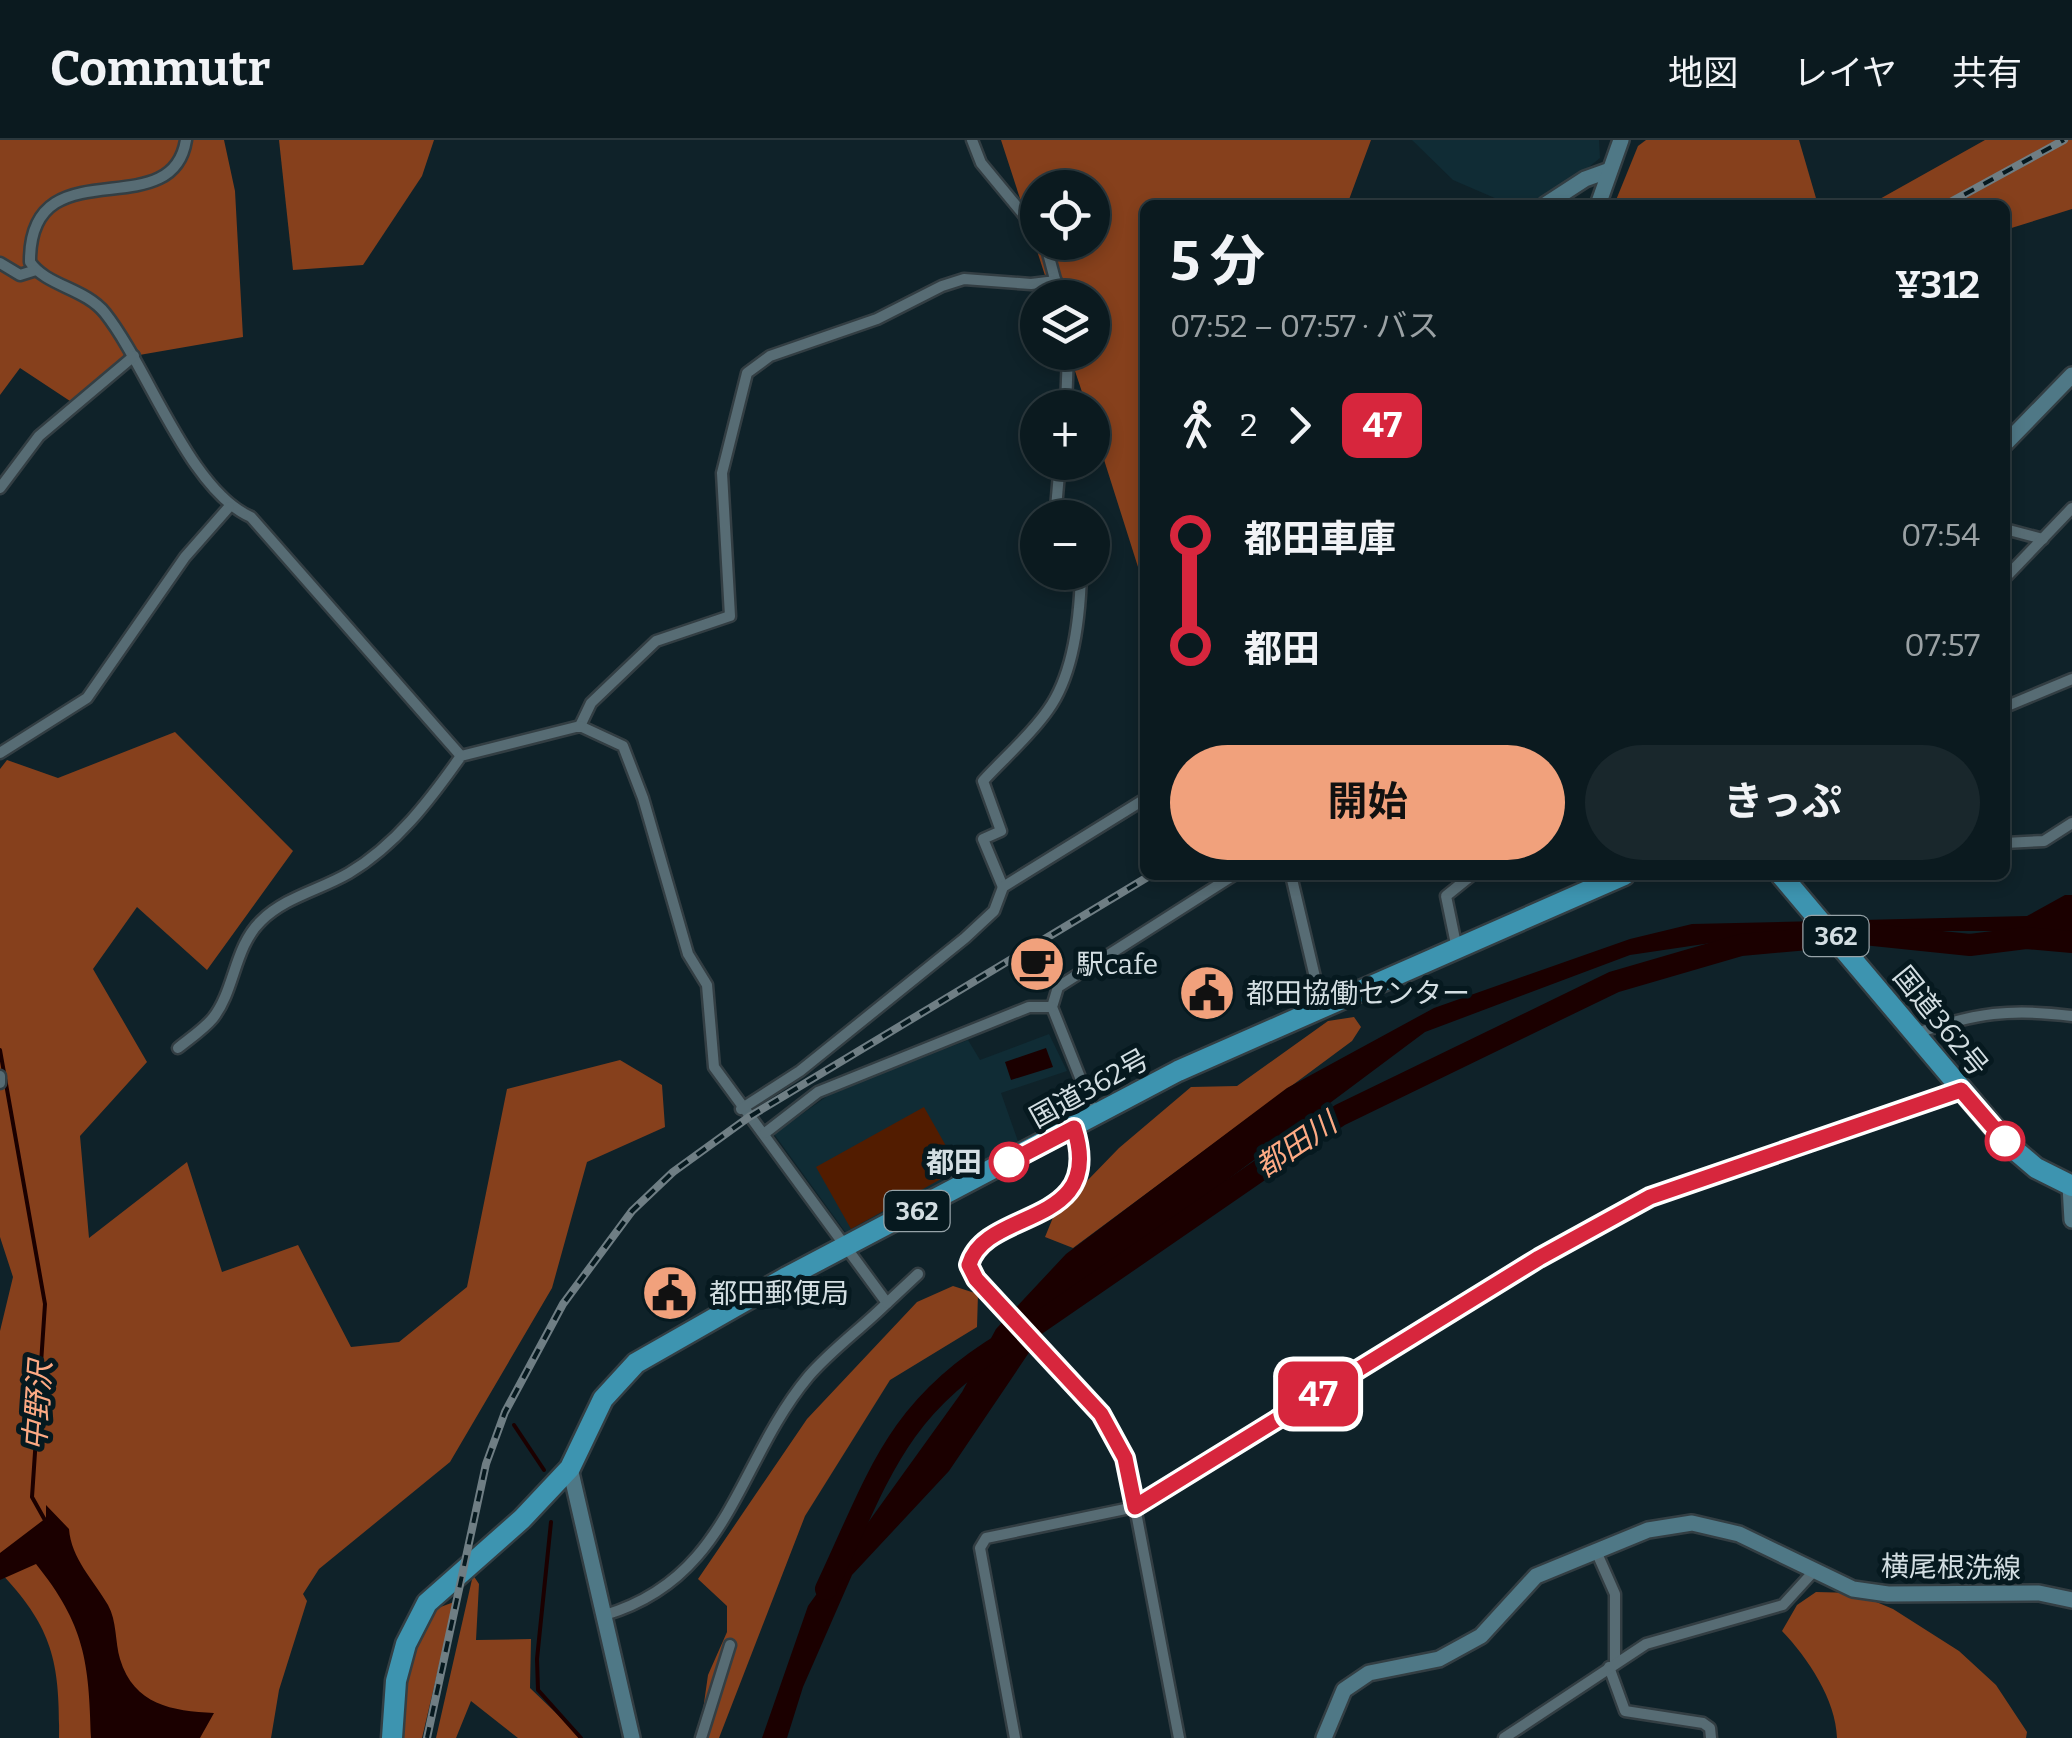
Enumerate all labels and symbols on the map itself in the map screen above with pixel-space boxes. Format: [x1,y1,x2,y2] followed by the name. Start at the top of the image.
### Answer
[1804,916,1868,956] road number: 362
[1007,934,1067,994] cafe icon: 駅cafe
[1076,948,1158,981] place label: 駅cafe
[1886,960,1995,1083] street label: 国道362号
[1177,963,1237,1023] public building icon: 都田協働センター
[1246,977,1470,1010] place label: 都田協働センター
[1024,1042,1155,1135] street label: 国道362号
[1249,1103,1346,1185] water label: 都田川
[1986,1122,2024,1160] unlabelled marker
[990,1143,1028,1181] marker: 都田
[926,1146,982,1179] place label: 都田
[884,1191,950,1231] road number: 362
[640,1263,700,1323] public building icon: 都田郵便局
[709,1277,849,1310] place label: 都田郵便局
[17,1356,59,1452] water label: 中野沢
[1273,1362,1363,1426] line badge: 47
[1881,1550,2021,1585] street label: 横尾根洗線

